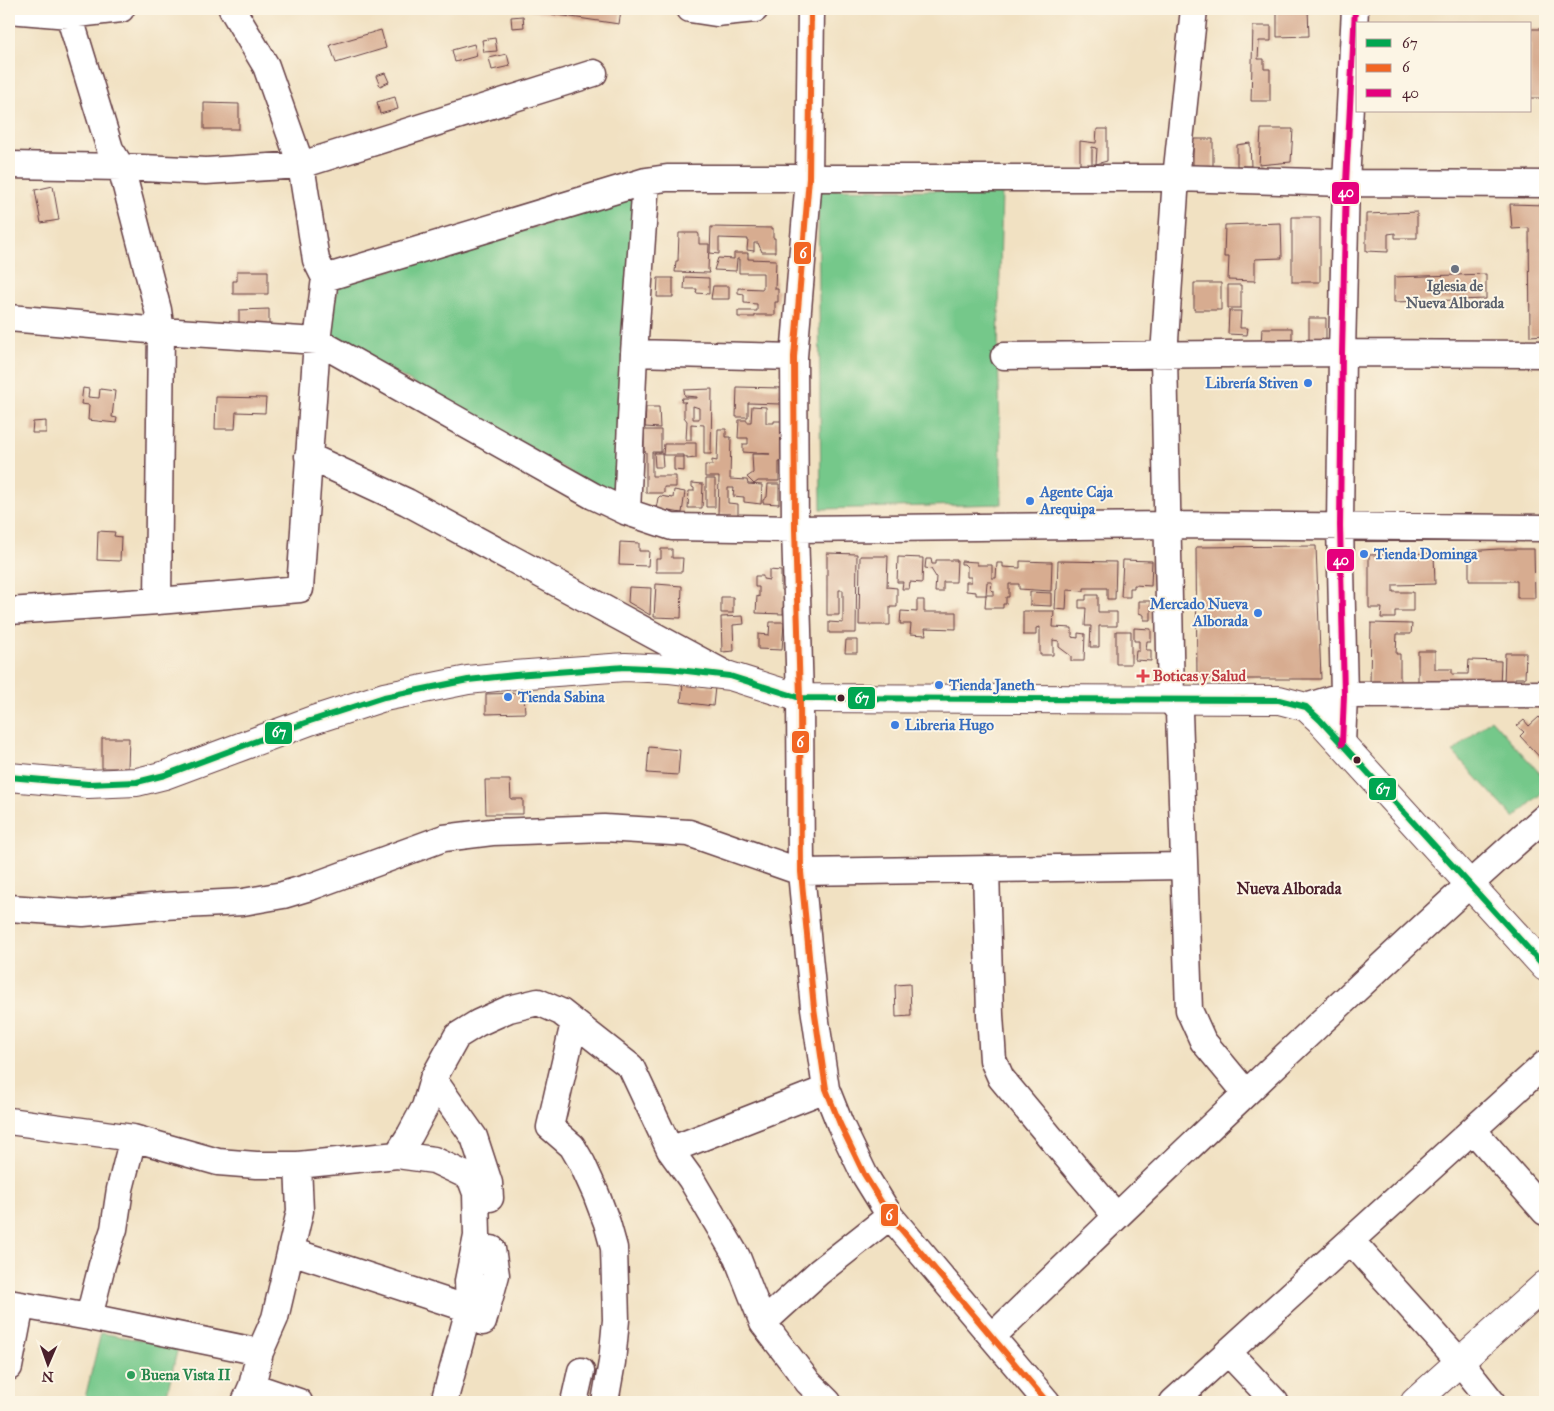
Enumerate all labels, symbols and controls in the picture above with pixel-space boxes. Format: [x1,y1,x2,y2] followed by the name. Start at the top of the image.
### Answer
[1356,22,1532,112] legend
[1402,34,1418,52] text: 67
[1402,58,1411,76] text: 6
[1402,84,1419,102] text: 40
[1331,181,1360,205] line badge: 40
[1338,184,1354,202] text: 40
[793,241,812,265] line badge: 6
[799,245,807,262] text: 6
[1449,263,1461,275] marker: Iglesia de Nueva Alborada
[1406,277,1505,312] place label: Iglesia de Nueva Alborada
[1205,374,1299,392] place label: Librería Stiven
[1302,377,1314,389] marker: Librería Stiven
[1039,483,1113,519] place label: Agente Caja Arequipa
[1024,495,1036,507] marker: Agente Caja Arequipa
[1373,545,1478,564] place label: Tienda Dominga
[1326,548,1355,572] line badge: 40
[1358,548,1370,560] marker: Tienda Dominga
[1333,552,1349,570] text: 40
[1150,595,1249,630] place label: Mercado Nueva Alborada
[1252,607,1264,619] marker: Mercado Nueva Alborada
[1153,667,1247,686] place label: Boticas y Salud
[1137,670,1149,682] marker: Boticas y Salud
[948,676,1036,695] place label: Tienda Janeth
[933,679,945,691] marker: Tienda Janeth
[847,686,876,710] line badge: 67
[517,688,605,706] place label: Tienda Sabina
[855,690,870,707] text: 67
[502,691,514,703] marker: Tienda Sabina
[836,693,846,703] unlabelled marker
[905,716,994,735] place label: Libreria Hugo
[889,719,901,731] marker: Libreria Hugo
[264,721,293,745] line badge: 67
[272,724,287,741] text: 67
[791,730,810,754] line badge: 6
[796,734,804,751] text: 6
[1352,755,1362,765] unlabelled marker
[1368,777,1397,801] line badge: 67
[1376,781,1391,798] text: 67
[1237,879,1343,898] district label: Nueva Alborada
[880,1203,899,1227] line badge: 6
[885,1207,893,1224] text: 6
[22,1338,72,1388] north arrow
[141,1366,231,1384] place label: Buena Vista II
[41,1368,54,1385] text: N
[125,1369,137,1381] marker: Buena Vista II

